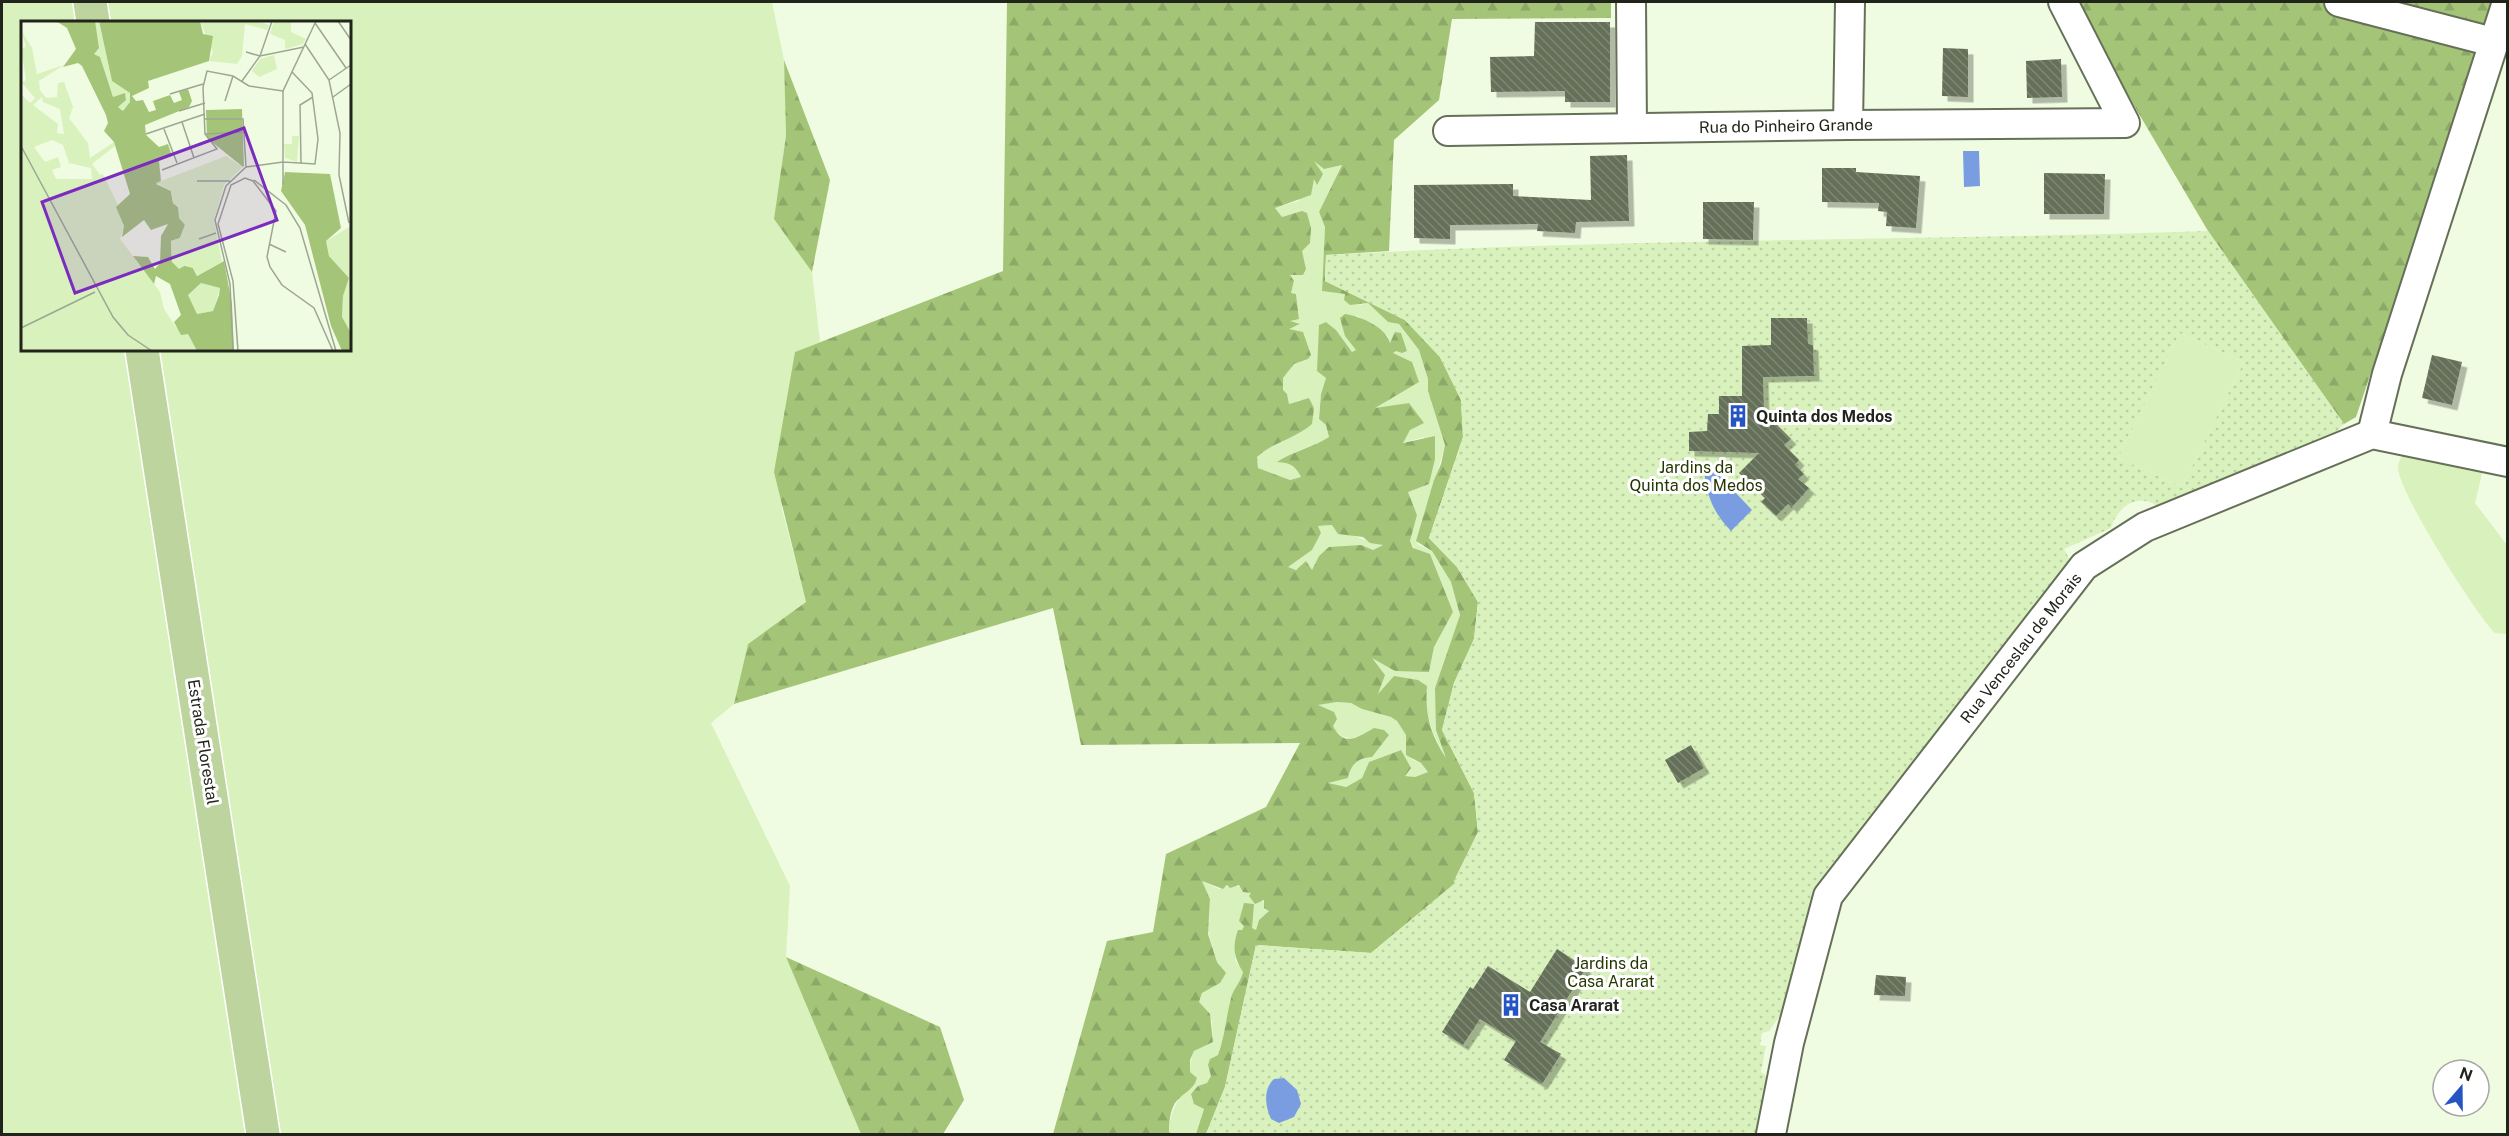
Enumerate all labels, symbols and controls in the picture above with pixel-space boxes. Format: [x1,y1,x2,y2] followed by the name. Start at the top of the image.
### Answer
[21,21,351,351] inset map
[1699,115,1873,137] street label: Rua do Pinheiro Grande
[1725,403,1751,429] building icon: Quinta dos Medos
[1756,407,1893,426] place label: Quinta dos Medos
[1629,458,1763,495] park label: Jardins da Quinta dos Medos
[1956,569,2086,727] street label: Rua Venceslau de Morais
[184,678,222,806] street label: Estrada Florestal
[1567,954,1655,991] park label: Jardins da Casa Ararat
[1498,992,1524,1018] building icon: Casa Ararat
[1529,996,1620,1015] place label: Casa Ararat
[2431,1058,2491,1118] north arrow
[2457,1063,2475,1085] text: N

